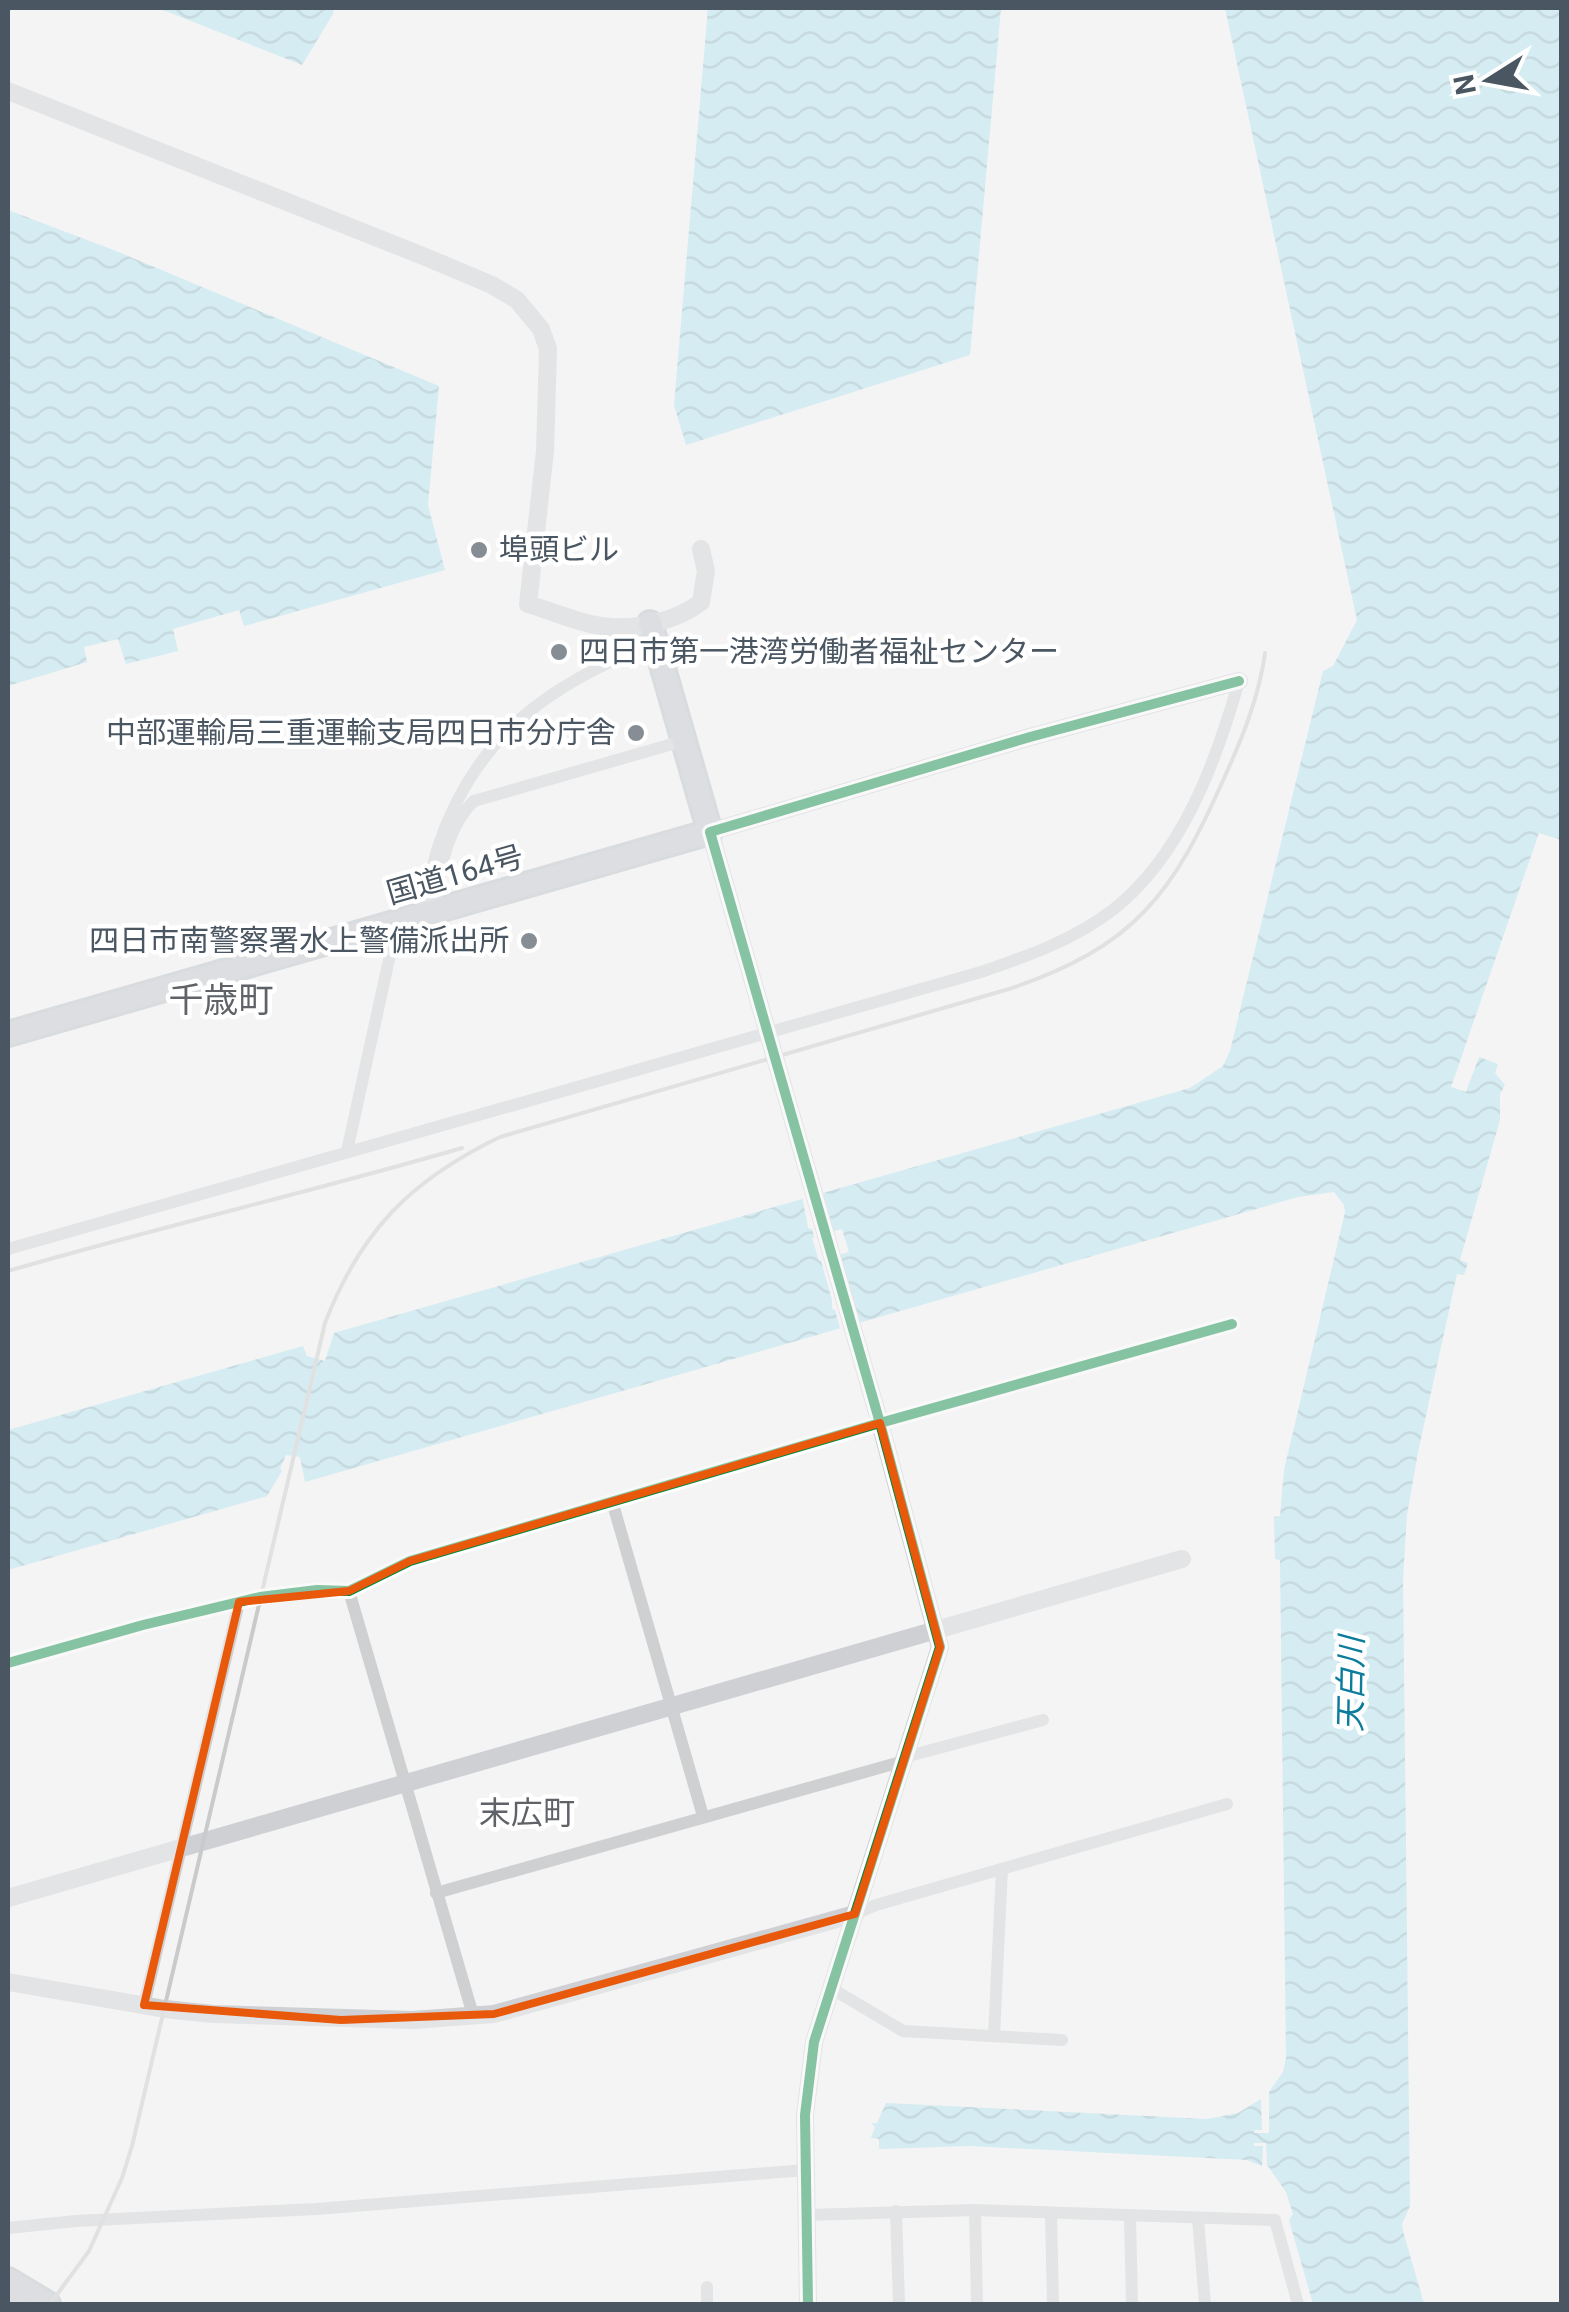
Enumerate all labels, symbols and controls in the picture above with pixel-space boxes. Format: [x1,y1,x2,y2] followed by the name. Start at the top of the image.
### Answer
[1439,30,1539,130] north arrow
[1447,72,1483,98] text: N
[499,532,619,567] place label: 埠頭ビル
[468,539,490,561] marker: 埠頭ビル
[579,634,1059,669] place label: 四日市第一港湾労働者福祉センター
[548,641,570,663] marker: 四日市第一港湾労働者福祉センター
[106,715,616,750] place label: 中部運輸局三重運輸支局四日市分庁舎
[625,722,647,744] marker: 中部運輸局三重運輸支局四日市分庁舎
[382,838,527,911] street label: 国道164号
[89,923,509,958] place label: 四日市南警察署水上警備派出所
[518,930,540,952] marker: 四日市南警察署水上警備派出所
[168,980,274,1021] district label: 千歳町
[1331,1633,1371,1732] water label: 天白川
[479,1794,575,1832] district label: 末広町

